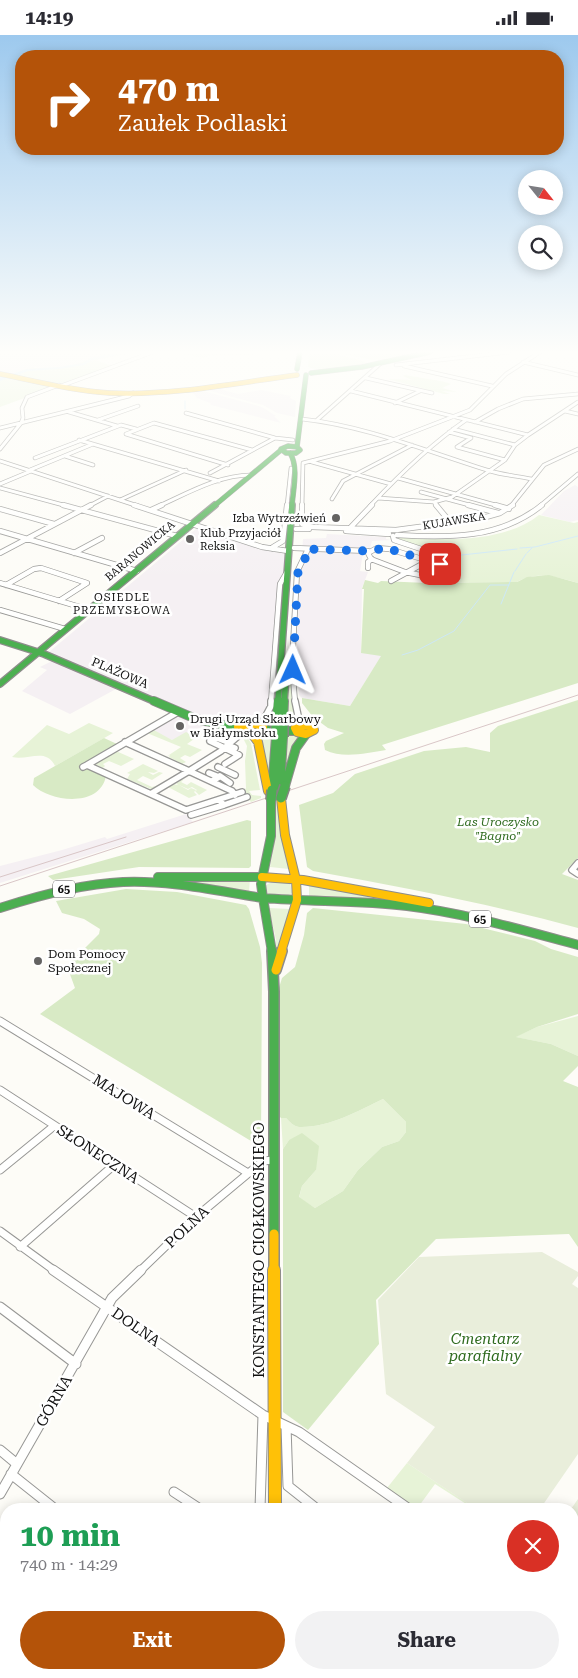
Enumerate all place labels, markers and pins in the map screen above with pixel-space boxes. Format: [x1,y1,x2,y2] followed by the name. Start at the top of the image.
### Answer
[232,512,326,525] place label: Izba Wytrzeźwień
[330,512,342,524] marker: Izba Wytrzeźwień
[200,527,281,553] place label: Klub Przyjaciół Reksia
[184,533,196,545] marker: Klub Przyjaciół Reksia
[419,543,461,585] pin
[190,712,322,740] place label: Drugi Urząd Skarbowy w Białymstoku
[174,720,186,732] marker: Drugi Urząd Skarbowy w Białymstoku
[48,947,127,975] place label: Dom Pomocy Społecznej
[32,955,44,967] marker: Dom Pomocy Społecznej

